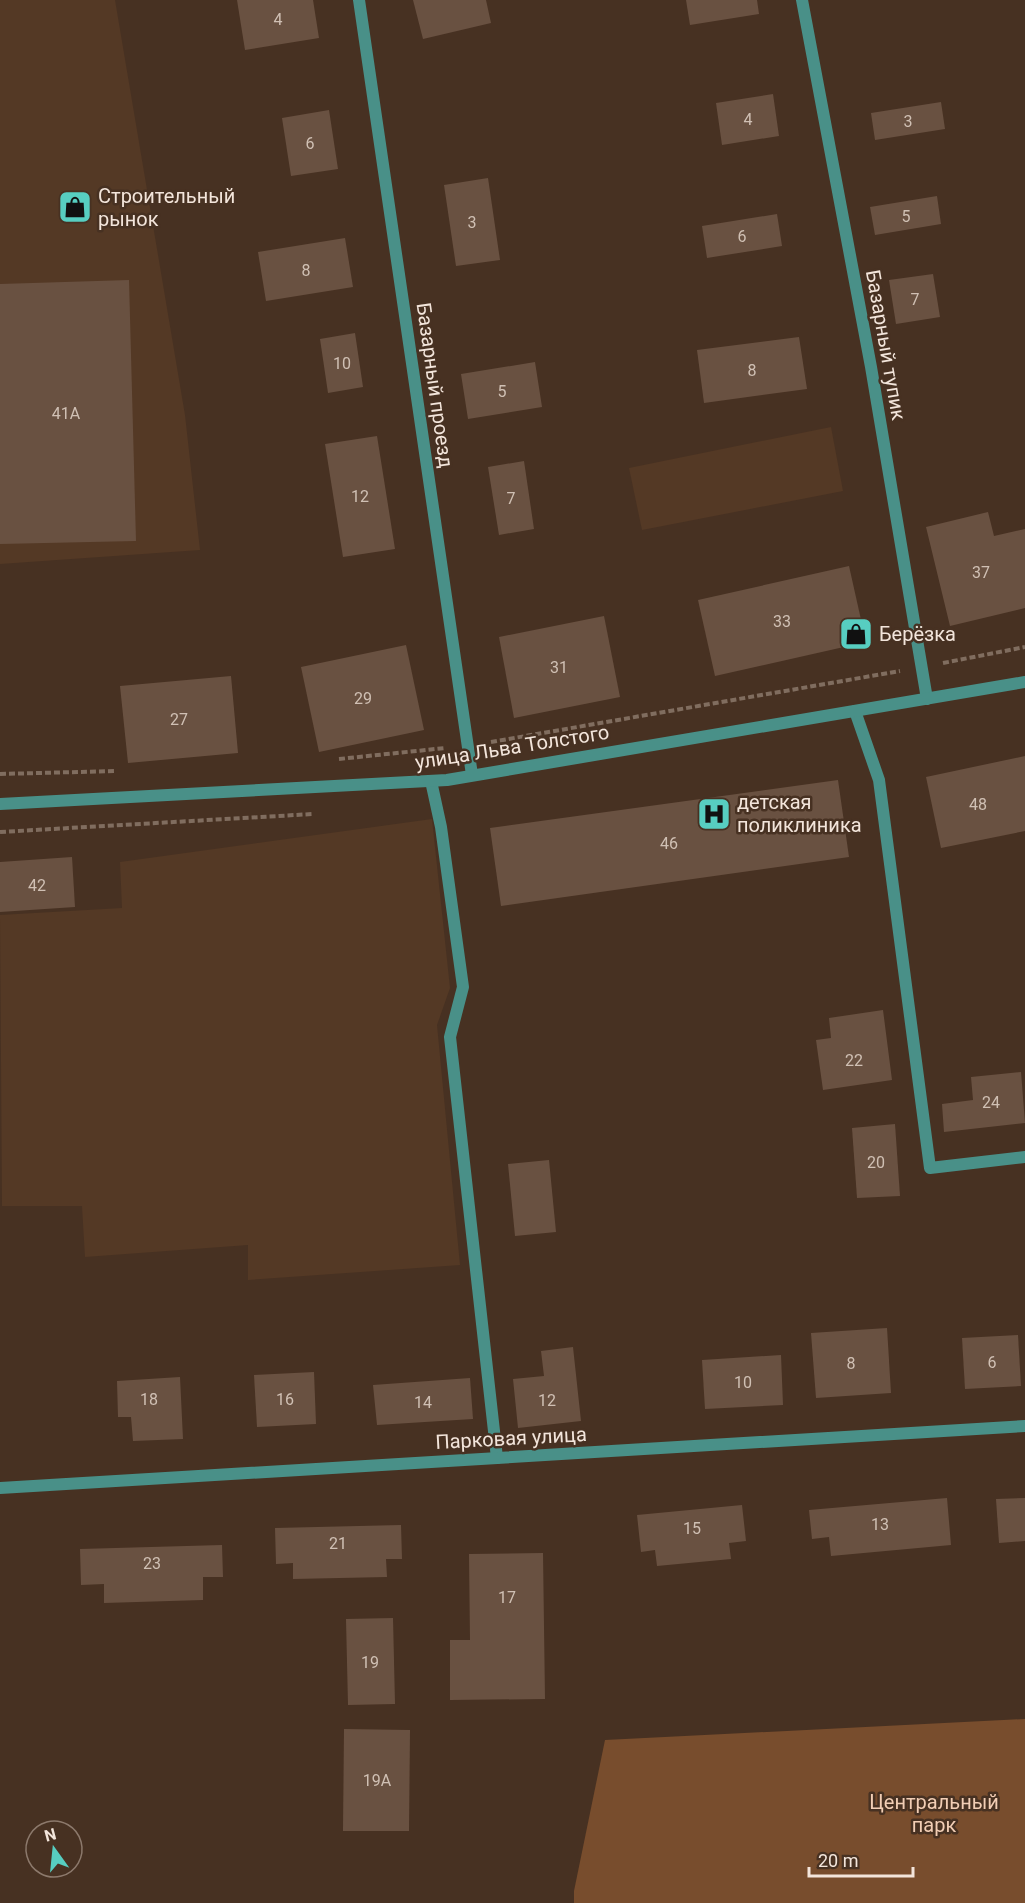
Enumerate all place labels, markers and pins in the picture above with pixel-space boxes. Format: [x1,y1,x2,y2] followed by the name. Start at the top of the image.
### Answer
[98,184,235,231] place label: Строительный рынок
[57,189,93,225] shop icon: Строительный рынок
[838,616,874,652] shop icon: Берёзка
[879,622,956,646] place label: Берёзка
[737,790,862,837] place label: детская поликлиника
[696,796,732,832] hospital icon: детская поликлиника

